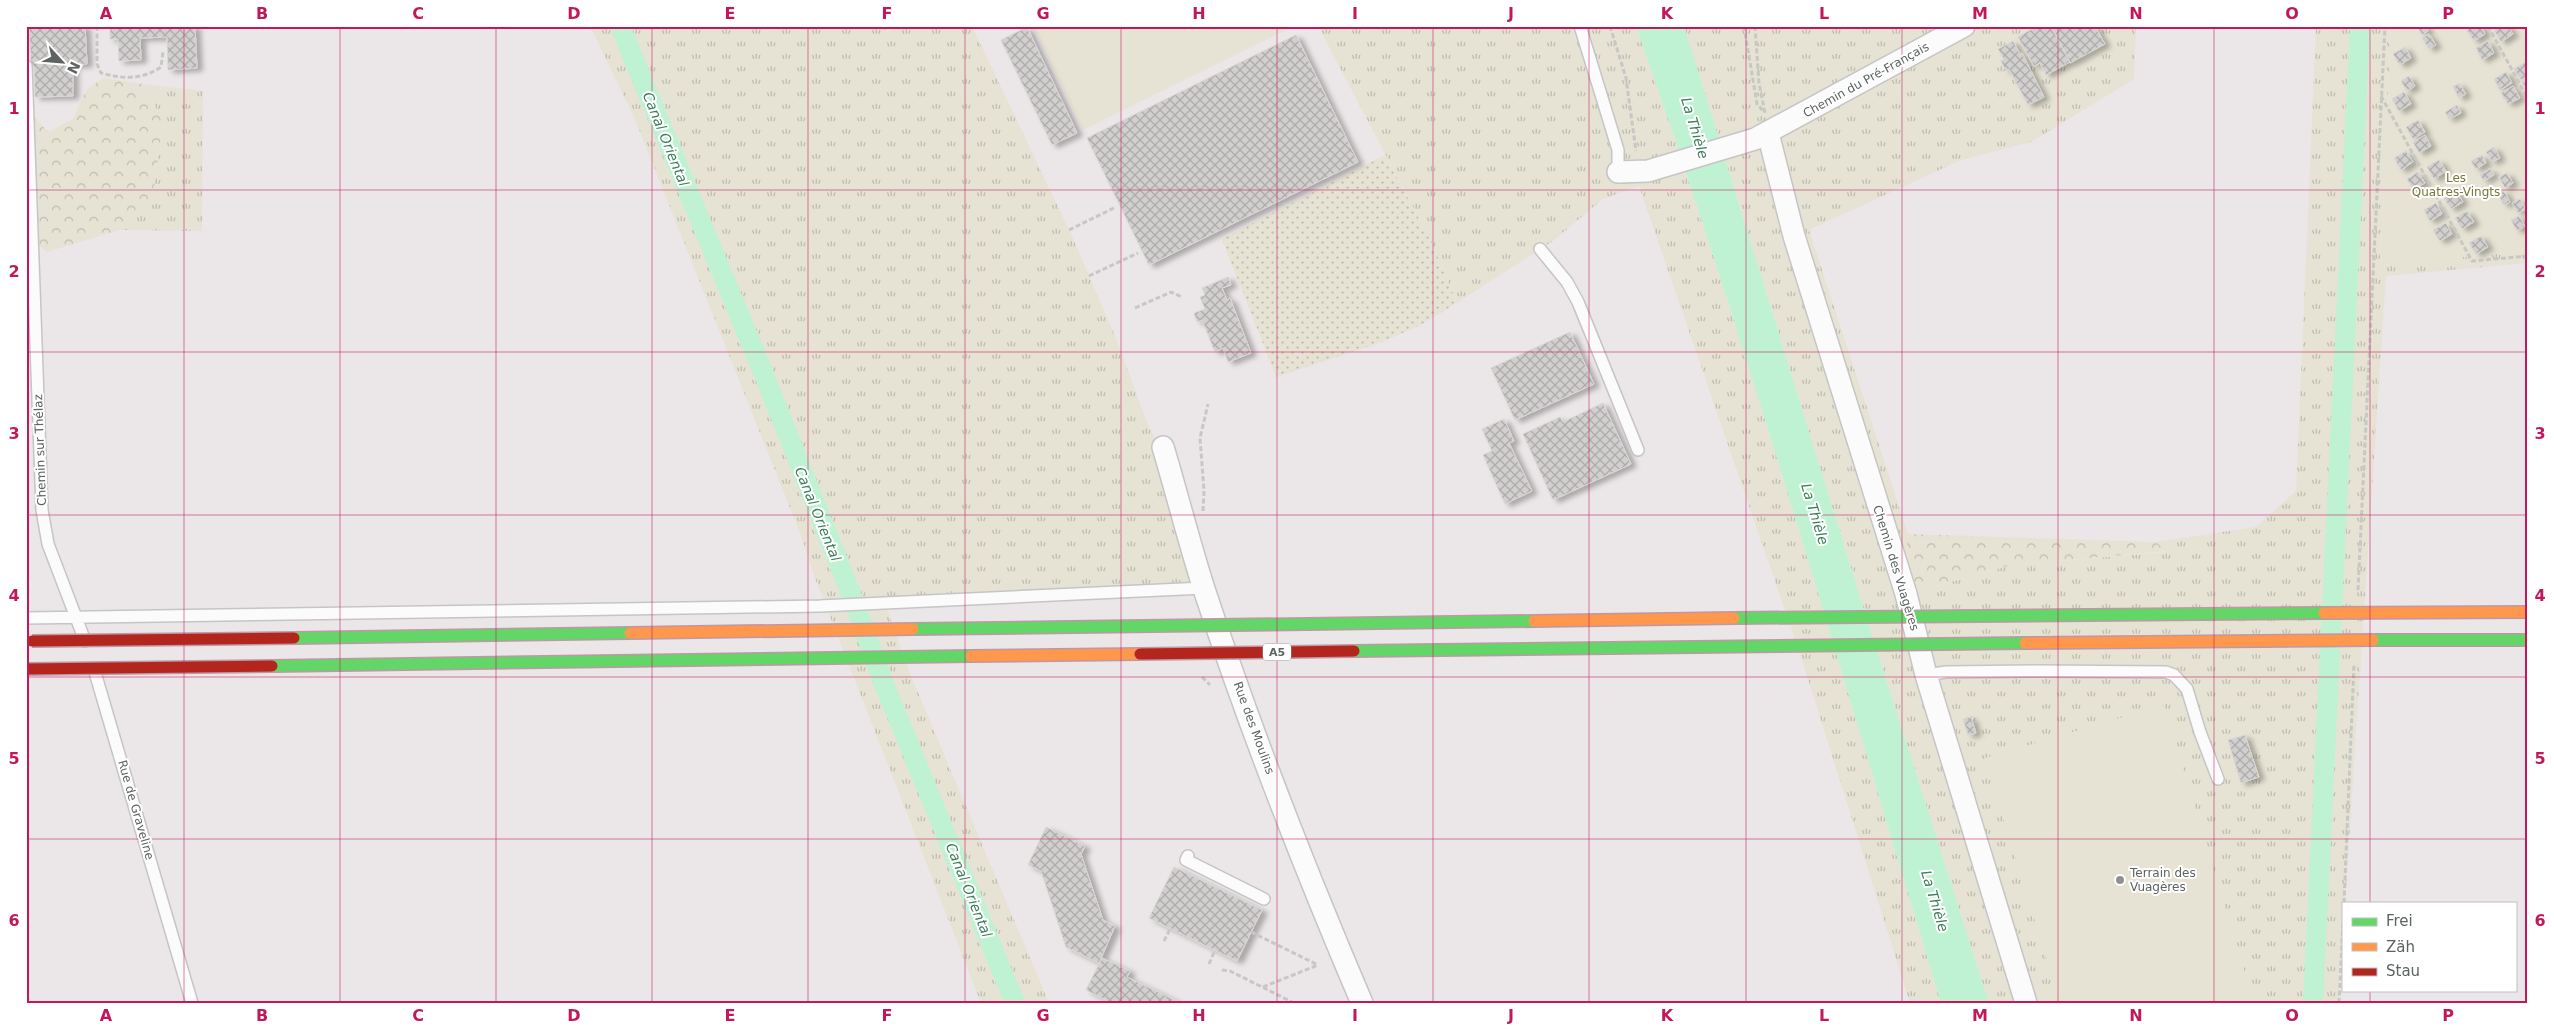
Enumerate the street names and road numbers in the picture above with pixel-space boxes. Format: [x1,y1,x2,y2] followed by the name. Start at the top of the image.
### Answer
[1801,40,1931,120] street label: Chemin du Pré-Français
[31,394,49,506] street label: Chemin sur Thélaz
[1870,504,1922,632] street label: Chemin des Vuagères
[1263,644,1291,660] road number: A5
[1231,680,1277,776] street label: Rue des Moulins
[115,758,157,862] street label: Rue de Graveline

